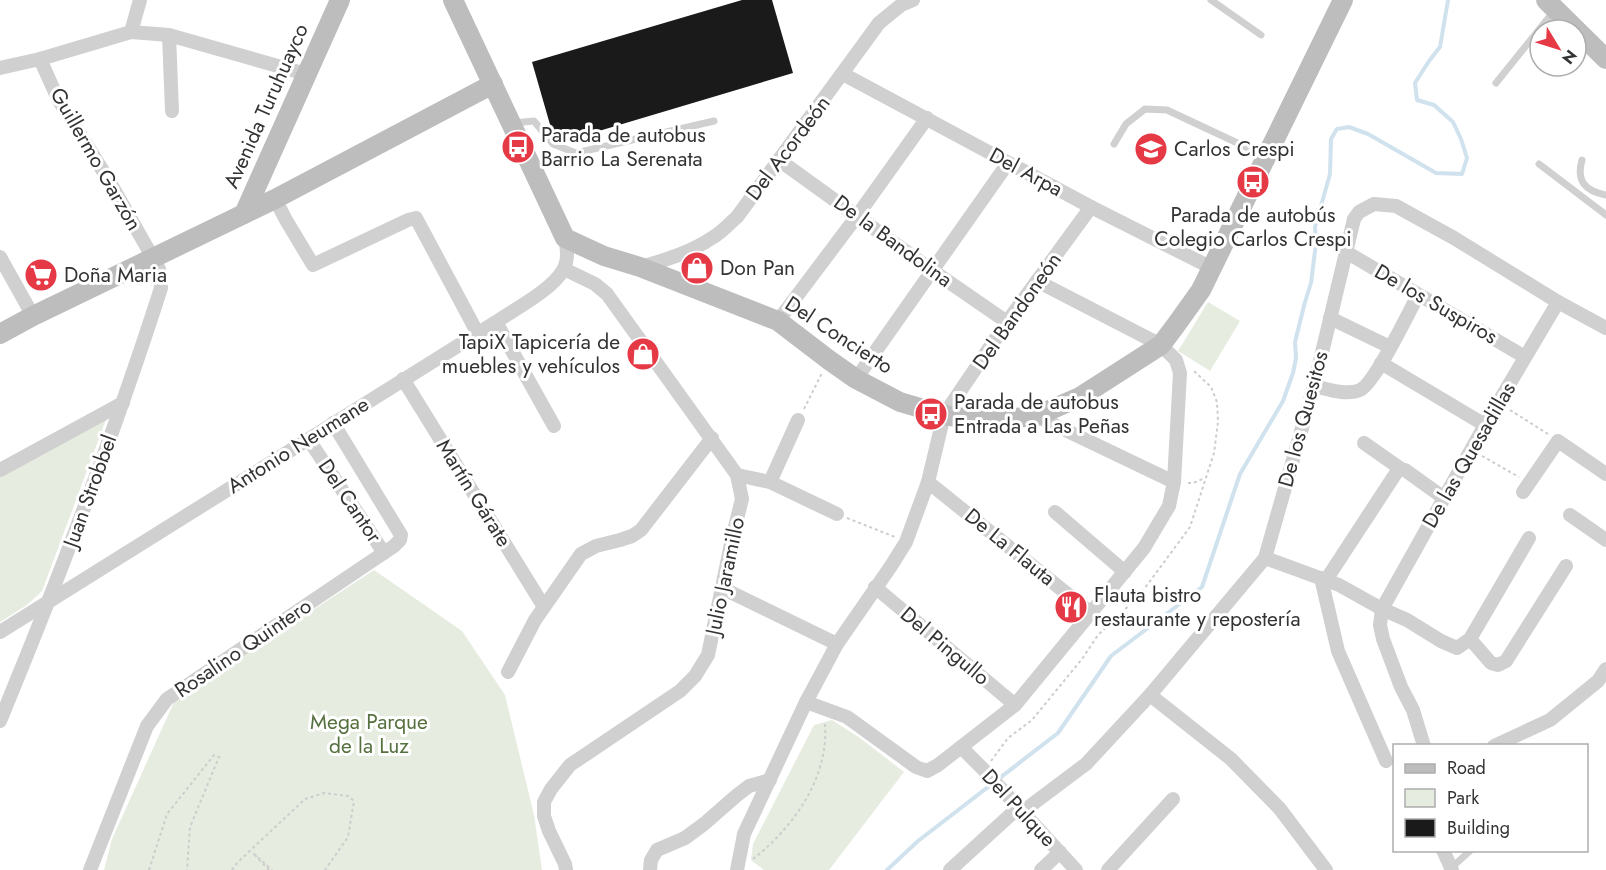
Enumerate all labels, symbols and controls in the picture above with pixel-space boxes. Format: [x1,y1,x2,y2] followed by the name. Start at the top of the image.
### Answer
[1528,18,1588,78] north arrow
[216,19,316,193] street label: Avenida Turuhuayco
[1556,45,1582,69] text: N
[43,82,149,236] street label: Guillermo Garzón
[739,89,837,207] street label: Del Acordeón
[541,120,706,174] place label: Parada de autobus Barrio La Serenata
[500,129,536,165] bus stop icon: Parada de autobus Barrio La Serenata
[1133,131,1169,167] school or university icon: Carlos Crespi
[1174,134,1295,164] place label: Carlos Crespi
[984,140,1068,204] street label: Del Arpa
[1235,164,1271,200] bus stop icon: Parada de autobús Colegio Carlos Crespi
[827,188,959,294] street label: De la Bandolina
[1154,200,1352,254] place label: Parada de autobús Colegio Carlos Crespi
[965,246,1069,376] street label: Del Bandoneón
[679,250,715,286] shop icon: Don Pan
[720,253,795,283] place label: Don Pan
[23,257,59,293] supermarket icon: Doña Maria
[1369,257,1503,351] street label: De los Suspiros
[64,260,167,290] place label: Doña Maria
[779,289,899,381] street label: Del Concierto
[442,327,620,381] place label: TapiX Tapicería de muebles y vehículos
[625,336,661,372] shop icon: TapiX Tapicería de muebles y vehículos
[1270,348,1336,490] street label: De los Quesitos
[1415,377,1523,533] street label: De las Quesadillas
[954,387,1129,441] place label: Parada de autobus Entrada a Las Peñas
[221,389,375,501] street label: Antonio Neumane
[913,396,949,432] bus stop icon: Parada de autobus Entrada a Las Peñas
[55,430,124,554] street label: Juan Strobbel
[429,433,519,553] street label: Martín Gárate
[311,453,390,550] street label: Del Cantor
[958,501,1062,593] street label: De La Flauta
[697,514,752,641] street label: Julio Jaramillo
[1094,580,1301,634] place label: Flauta bistro restaurante y repostería
[1053,589,1089,625] restaurant icon: Flauta bistro restaurante y repostería
[169,591,317,705] street label: Rosalino Quintero
[894,600,996,692] street label: Del Pingullo
[310,707,428,761] park label: Mega Parque de la Luz
[1393,744,1588,852] legend
[1447,755,1486,781] text: Road
[975,762,1063,854] street label: Del Pulque
[1447,785,1479,811] text: Park
[1447,815,1510,841] text: Building

